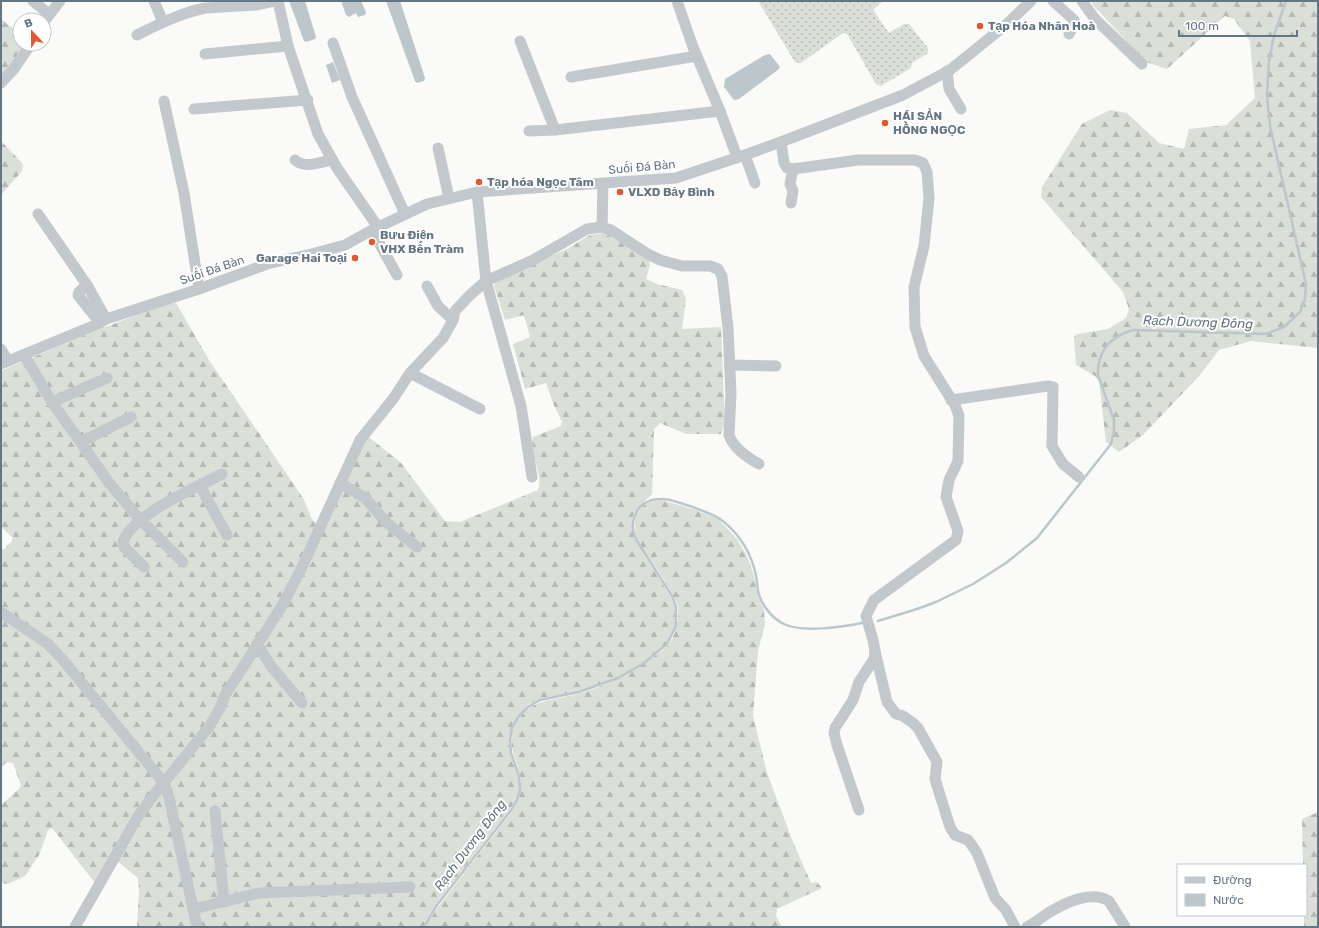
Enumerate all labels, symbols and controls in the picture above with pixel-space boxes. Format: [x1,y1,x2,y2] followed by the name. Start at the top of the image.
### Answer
[12,12,52,52] north arrow
[1179,12,1297,38] scale bar
[22,16,35,31] text: B
[988,19,1095,33] place label: Tạp Hóa Nhân Hoà
[1185,19,1219,33] text: 100 m
[975,21,985,31] marker: Tạp Hóa Nhân Hoà
[893,108,966,137] place label: HÁI SẢN HỒNG NGỌC
[880,118,890,128] marker: HÁI SẢN HỒNG NGỌC
[608,157,676,177] street label: Suối Đá Bàn
[487,175,594,189] place label: Tạp hóa Ngọc Tâm
[474,177,484,187] marker: Tạp hóa Ngọc Tâm
[628,185,715,199] place label: VLXD Bảy Bình
[615,187,625,197] marker: VLXD Bảy Bình
[380,228,464,256] place label: Bưu Điện VHX Bến Tràm
[367,237,377,247] marker: Bưu Điện VHX Bến Tràm
[256,251,347,265] place label: Garage Hai Toại
[178,252,246,288] street label: Suối Đá Bàn
[350,253,360,263] marker: Garage Hai Toại
[1143,313,1254,332] water label: Rạch Dương Đông
[431,796,510,894] water label: Rạch Dương Đông
[1177,864,1307,916] legend
[1213,873,1252,887] text: Đường
[1213,893,1244,907] text: Nước

